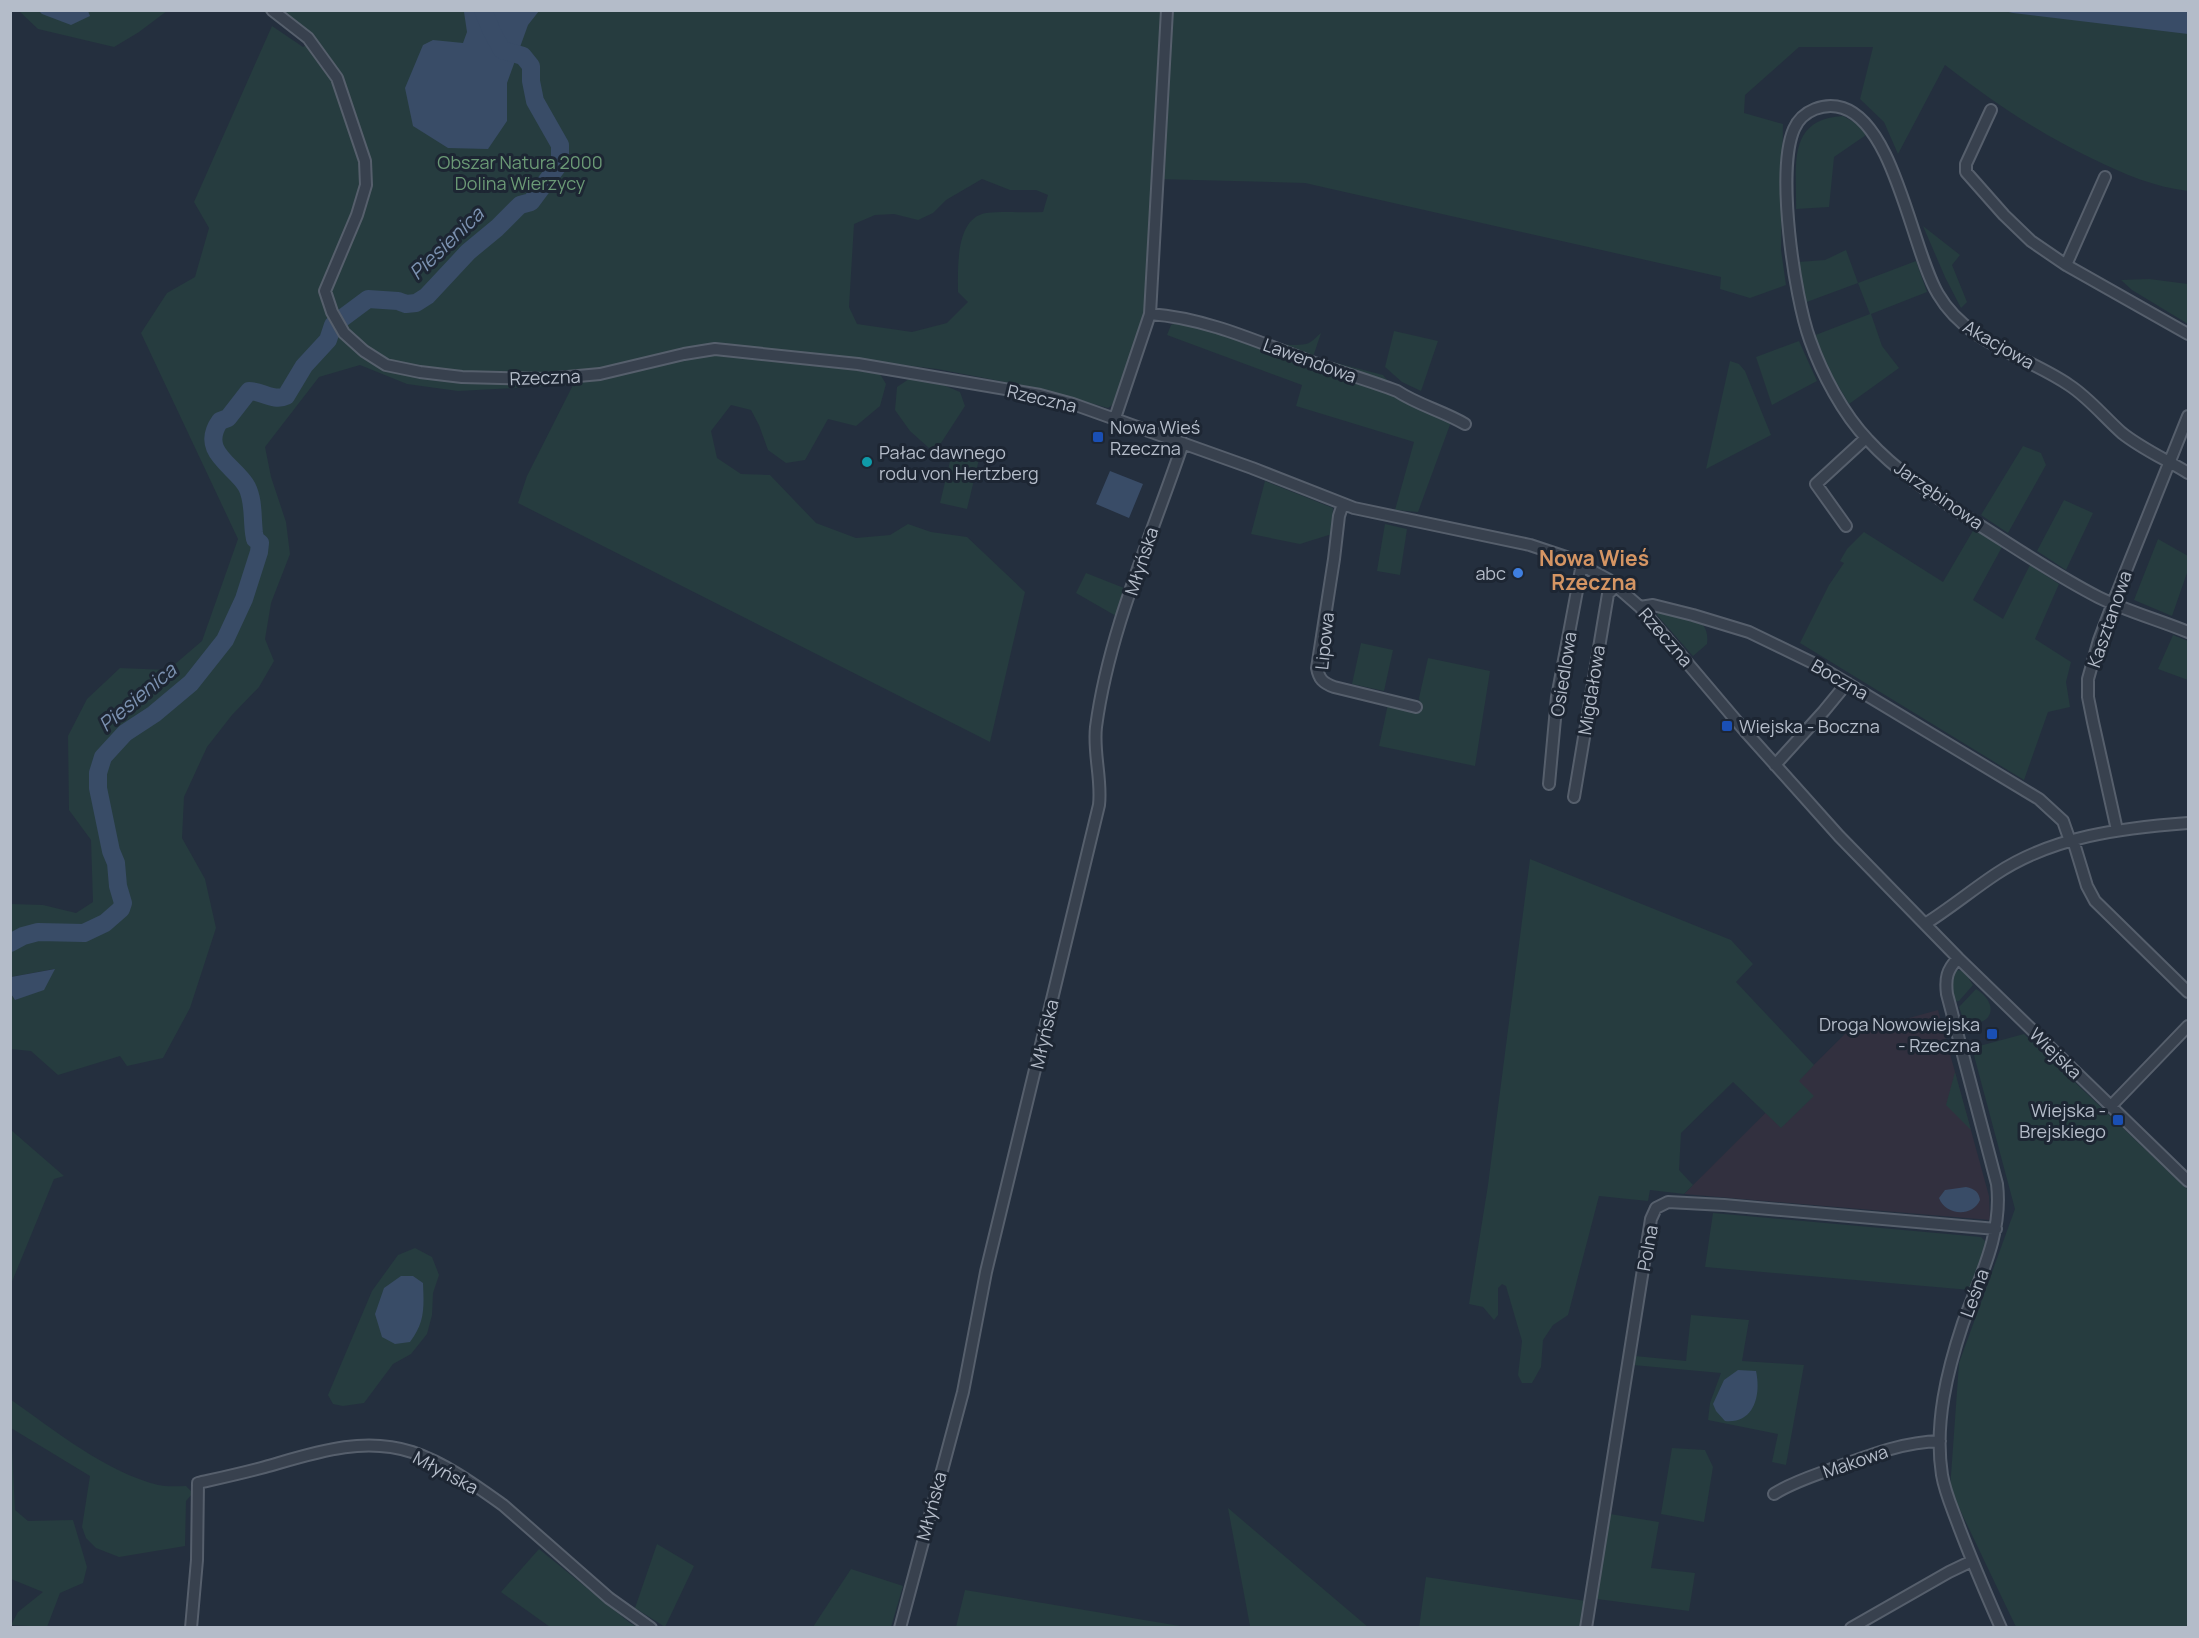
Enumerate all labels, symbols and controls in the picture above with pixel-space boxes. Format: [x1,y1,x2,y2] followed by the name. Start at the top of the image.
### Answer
[437,150,603,195] park label: Obszar Natura 2000 Dolina Wierzycy
[403,200,490,285] water label: Piesienica
[1959,314,2039,374] street label: Akacjowa
[1260,332,1360,388] street label: Lawendowa
[509,364,581,390] street label: Rzeczna
[1005,378,1079,418] street label: Rzeczna
[1110,415,1200,460] place label: Nowa Wieś Rzeczna
[1091,430,1105,444] marker: Nowa Wieś Rzeczna
[879,440,1039,485] place label: Pałac dawnego rodu von Hertzberg
[860,455,874,469] marker: Pałac dawnego rodu von Hertzberg
[1890,456,1988,534] street label: Jarzębinowa
[1119,524,1163,598] street label: Młyńska
[1539,544,1649,596] district label: Nowa Wieś Rzeczna
[1475,561,1506,585] place label: abc
[1511,566,1525,580] marker: abc
[2081,567,2137,671] street label: Kasztanowa
[1634,602,1698,672] street label: Rzeczna
[1309,611,1339,671] street label: Lipowa
[1544,630,1582,718] street label: Osiedlowa
[1572,643,1610,737] street label: Migdałowa
[1807,653,1873,705] street label: Boczna
[92,656,182,737] water label: Piesienica
[1739,714,1880,738] place label: Wiejska - Boczna
[1720,719,1734,733] marker: Wiejska - Boczna
[1024,997,1064,1071] street label: Młyńska
[1819,1012,1980,1057] place label: Droga Nowowiejska - Rzeczna
[2025,1022,2087,1084] street label: Wiejska
[1985,1027,1999,1041] marker: Droga Nowowiejska - Rzeczna
[2019,1098,2106,1143] place label: Wiejska - Brejskiego
[2111,1113,2125,1127] marker: Wiejska - Brejskiego
[1631,1223,1663,1273] street label: Polna
[1954,1265,1994,1321] street label: Leśna
[1819,1439,1891,1483] street label: Makowa
[409,1445,483,1499] street label: Młyńska
[910,1469,952,1543] street label: Młyńska

